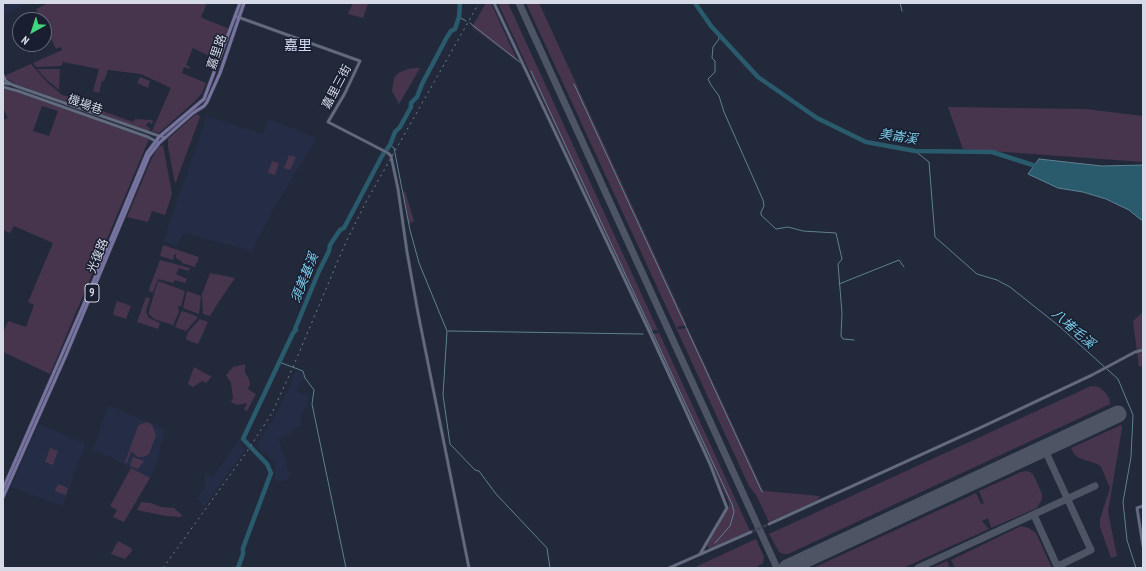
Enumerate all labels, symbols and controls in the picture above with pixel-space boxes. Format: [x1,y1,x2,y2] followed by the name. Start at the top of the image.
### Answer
[12,12,52,52] north arrow
[18,33,32,48] text: N
[204,33,230,71] street label: 嘉里路
[284,38,312,54] district label: 嘉里
[319,62,355,112] street label: 嘉里三街
[66,92,104,118] street label: 機場巷
[878,126,918,148] water label: 美崙溪
[85,237,111,275] street label: 光復路
[288,251,322,305] water label: 須美基溪
[85,284,99,302] road number: 9
[1048,306,1098,352] water label: 八堵毛溪

